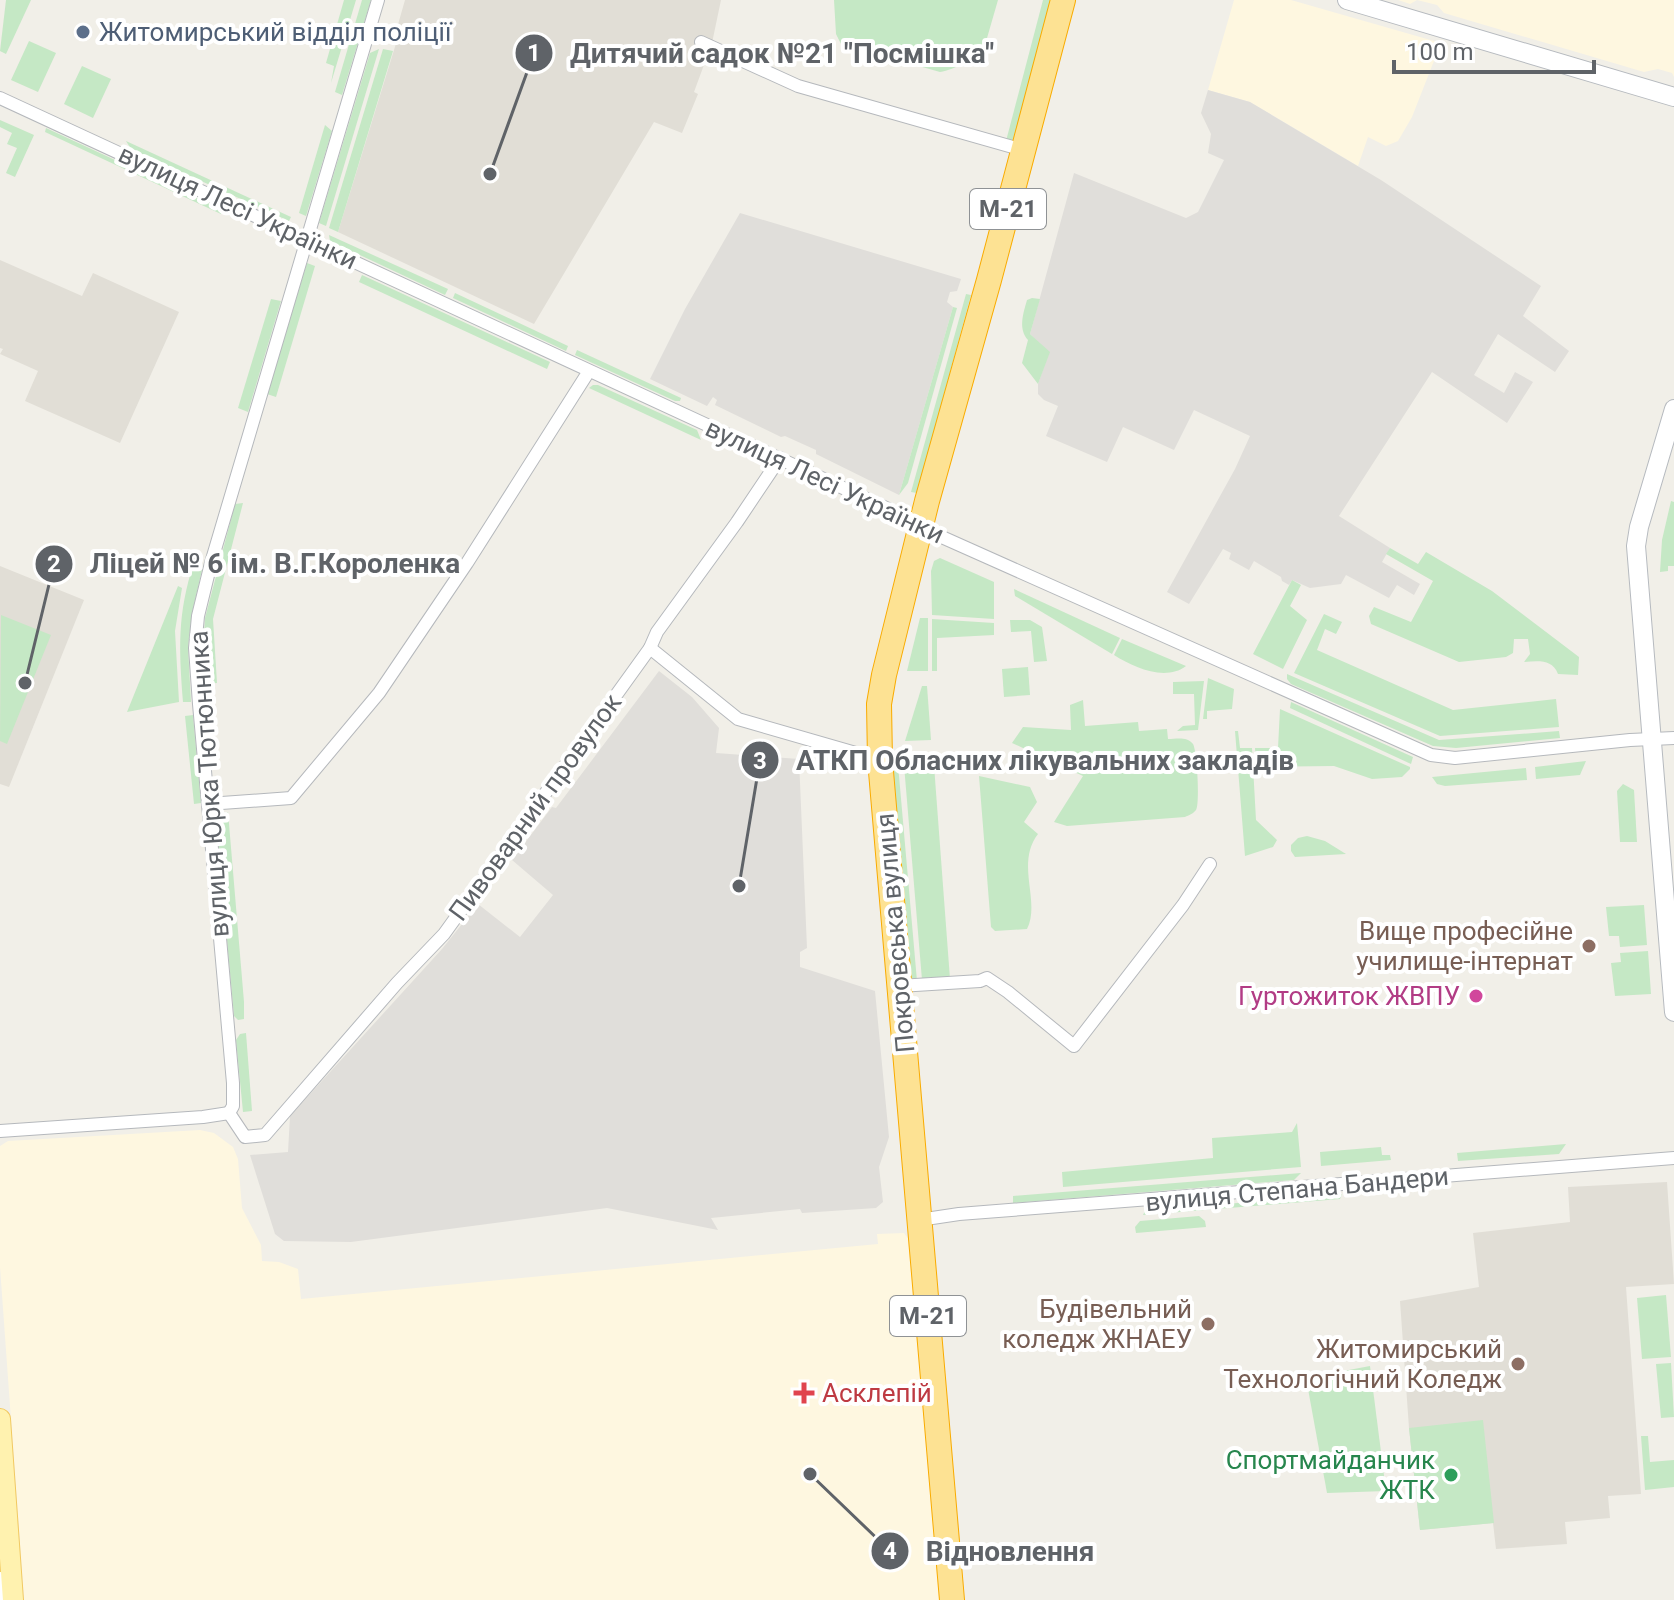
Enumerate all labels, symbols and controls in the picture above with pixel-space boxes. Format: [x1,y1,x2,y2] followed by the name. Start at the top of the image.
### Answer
[99,17,453,47] place label: Житомирський відділ поліції
[74,23,92,41] marker: Житомирський відділ поліції
[1394,24,1594,74] scale bar
[514,27,1010,79] callout: Дитячий садок №21 "Посмішка"
[570,37,994,70] text: Дитячий садок №21 "Посмішка"
[1406,38,1473,66] text: 100 m
[527,39,541,67] text: 1
[114,139,362,275] street label: вулиця Лесі Українки
[970,189,1046,229] road number: М-21
[701,413,949,549] street label: вулиця Лесі Українки
[34,538,476,590] callout: Ліцей № 6 ім. В.Г.Короленка
[90,547,460,580] text: Ліцей № 6 ім. В.Г.Короленка
[47,550,61,578] text: 2
[183,630,235,938] street label: вулиця Юрка Тютюнника
[443,688,627,926] street label: Пивоварний провулок
[740,734,1310,786] callout: АТКП Обласних лікувальних закладів
[796,744,1294,777] text: АТКП Обласних лікувальних закладів
[753,747,767,775] text: 3
[870,812,920,1054] street label: Покровська вулиця
[1356,916,1573,976] place label: Вище професійне училище-інтернат
[1580,937,1598,955] marker: Вище професійне училище-інтернат
[1238,981,1460,1011] place label: Гуртожиток ЖВПУ
[1467,987,1485,1005] marker: Гуртожиток ЖВПУ
[1144,1161,1450,1217] street label: вулиця Степана Бандери
[1002,1294,1192,1354] place label: Будівельний коледж ЖНАЕУ
[890,1296,966,1336] road number: М-21
[1199,1315,1217,1333] marker: Будівельний коледж ЖНАЕУ
[1223,1334,1502,1394] place label: Житомирський Технологічний Коледж
[1509,1355,1527,1373] marker: Житомирський Технологічний Коледж
[822,1378,932,1408] place label: Асклепій
[793,1382,815,1404] marker: Асклепій
[1226,1445,1435,1505] place label: Спортмайданчик ЖТК
[1442,1466,1460,1484] marker: Спортмайданчик ЖТК
[870,1525,1110,1577] callout: Відновлення
[926,1535,1094,1568] text: Відновлення
[883,1537,897,1565] text: 4

